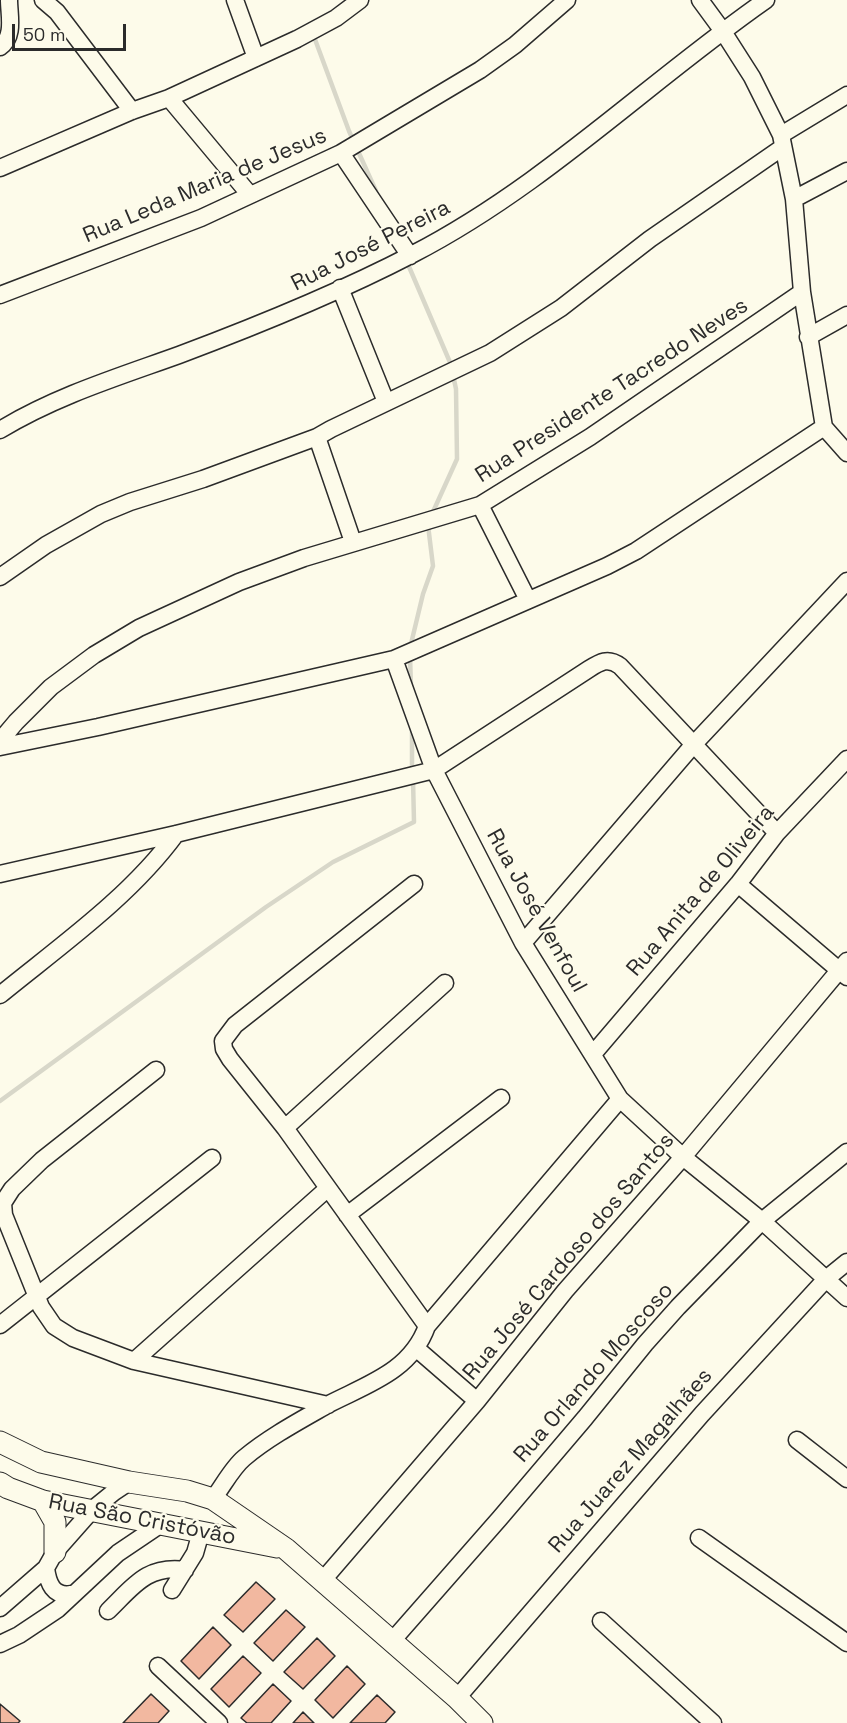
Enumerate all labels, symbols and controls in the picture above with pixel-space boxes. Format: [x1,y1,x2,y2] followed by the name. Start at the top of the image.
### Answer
[15,12,129,50] scale bar
[23,23,65,46] text: 50 m
[79,123,331,249] street label: Rua Leda Maria de Jesus
[287,195,455,297] street label: Rua José Pereira
[471,293,753,489] street label: Rua Presidente Tacredo Neves
[622,800,780,982] street label: Rua Anita de Oliveira
[480,825,592,997] street label: Rua José Venfoul
[458,1128,680,1386] street label: Rua José Cardoso dos Santos
[509,1278,679,1468] street label: Rua Orlando Moscoso
[544,1363,718,1559] street label: Rua Juarez Magalhães
[46,1489,238,1551] street label: Rua São Cristóvão

